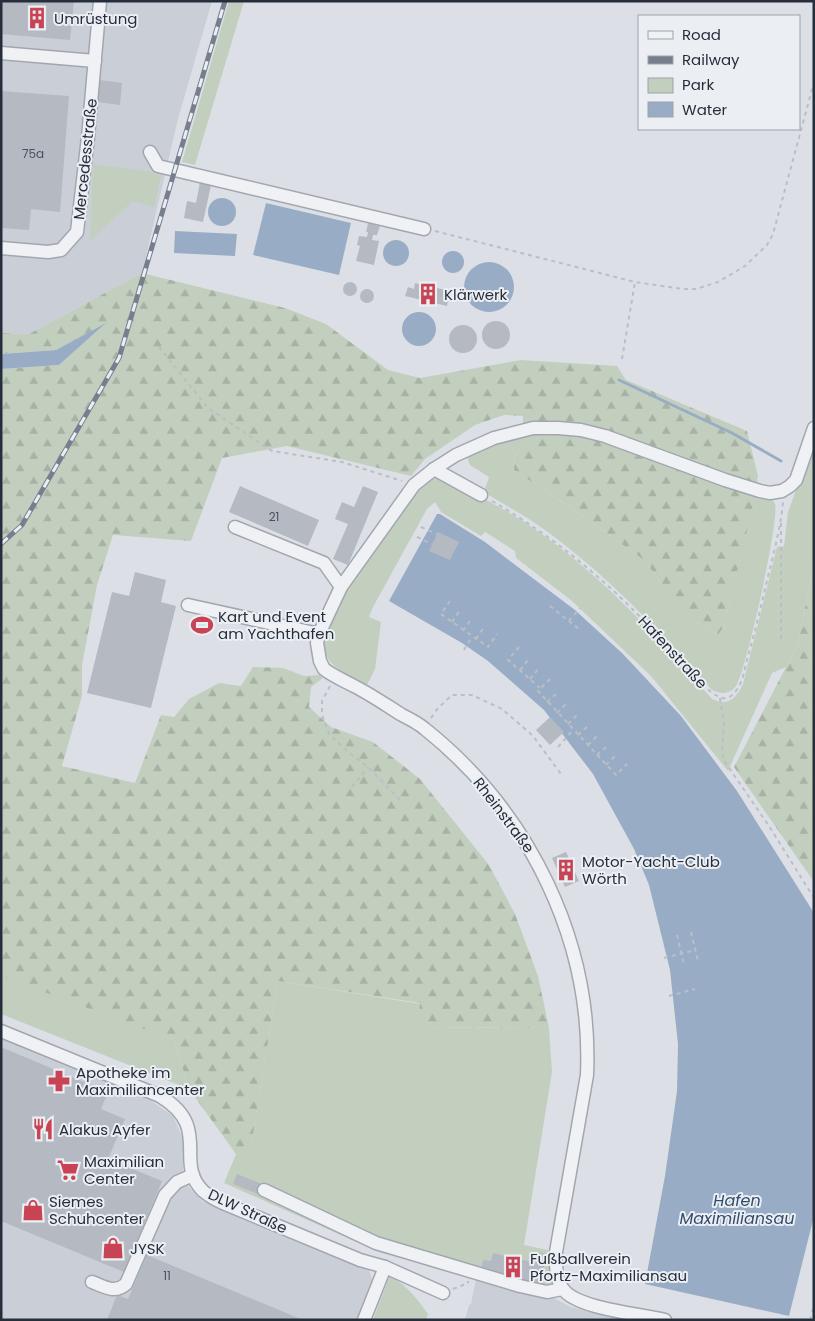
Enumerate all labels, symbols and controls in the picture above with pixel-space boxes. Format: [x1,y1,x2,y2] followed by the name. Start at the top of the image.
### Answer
[24,5,50,31] building icon: Umrüstung
[54,8,137,29] place label: Umrüstung
[638,15,800,130] legend
[682,24,721,45] text: Road
[682,49,740,70] text: Railway
[682,74,714,95] text: Park
[68,97,102,221] street label: Mercedesstraße
[682,99,728,120] text: Water
[22,145,44,162] house number: 75a
[415,281,441,307] building icon: Klärwerk
[444,284,508,305] place label: Klärwerk
[269,508,279,525] house number: 21
[218,606,334,644] place label: Kart und Event am Yachthafen
[634,611,712,693] street label: Hafenstraße
[189,612,215,638] sports icon: Kart und Event am Yachthafen
[469,773,539,857] street label: Rheinstraße
[582,851,720,889] place label: Motor-Yacht-Club Wörth
[553,857,579,883] building icon: Motor-Yacht-Club Wörth
[76,1062,205,1100] place label: Apotheke im Maximiliancenter
[46,1068,72,1094] pharmacy icon: Apotheke im Maximiliancenter
[30,1116,56,1142] restaurant icon: Alakus Ayfer
[59,1119,151,1140] place label: Alakus Ayfer
[84,1151,164,1189] place label: Maximilian Center
[55,1157,81,1183] supermarket icon: Maximilian Center
[205,1183,291,1239] street label: DLW Straße
[680,1189,794,1230] water label: Hafen Maximiliansau
[49,1191,144,1229] place label: Siemes Schuhcenter
[20,1197,46,1223] shop icon: Siemes Schuhcenter
[100,1235,126,1261] shop icon: JYSK
[130,1238,165,1259] place label: JYSK
[530,1248,687,1286] place label: Fußballverein Pfortz-Maximiliansau
[500,1254,526,1280] building icon: Fußballverein Pfortz-Maximiliansau
[163,1267,171,1284] house number: 11

